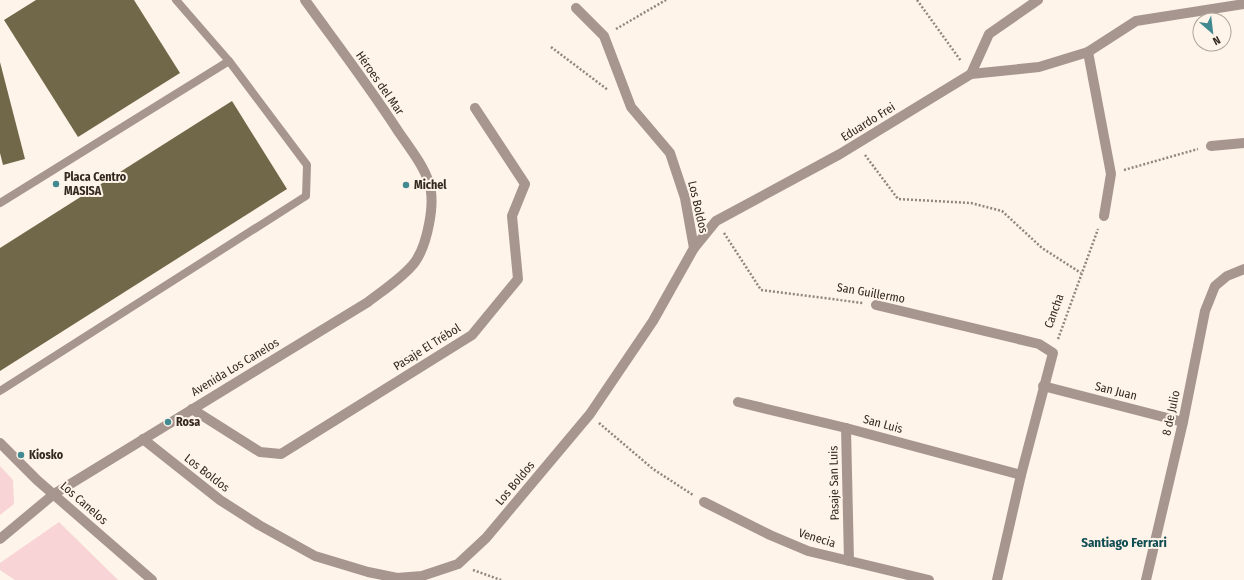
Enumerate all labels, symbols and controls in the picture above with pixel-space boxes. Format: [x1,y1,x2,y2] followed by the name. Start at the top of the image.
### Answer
[1192,12,1232,52] north arrow
[1210,33,1222,48] text: N
[353,49,407,118] street label: Héroes del Mar
[838,100,898,144] street label: Eduardo Frei
[64,170,127,198] place label: Placa Centro MASISA
[414,178,447,192] place label: Michel
[51,179,61,189] marker: Placa Centro MASISA
[401,180,411,190] marker: Michel
[685,180,711,234] street label: Los Boldos
[836,280,906,306] street label: San Guillermo
[1041,292,1067,330] street label: Cancha
[391,321,463,373] street label: Pasaje El Trébol
[189,335,281,399] street label: Avenida Los Canelos
[1094,379,1138,403] street label: San Juan
[1159,389,1183,437] street label: 8 de Julio
[862,412,904,436] street label: San Luis
[176,415,200,429] place label: Rosa
[163,417,173,427] marker: Rosa
[826,446,842,520] street label: Pasaje San Luis
[29,448,64,462] place label: Kiosko
[16,450,26,460] marker: Kiosko
[182,451,232,495] street label: Los Boldos
[493,458,537,508] street label: Los Boldos
[58,479,110,527] street label: Los Canelos
[797,526,837,550] street label: Venecia
[1081,535,1167,550] district label: Santiago Ferrari

